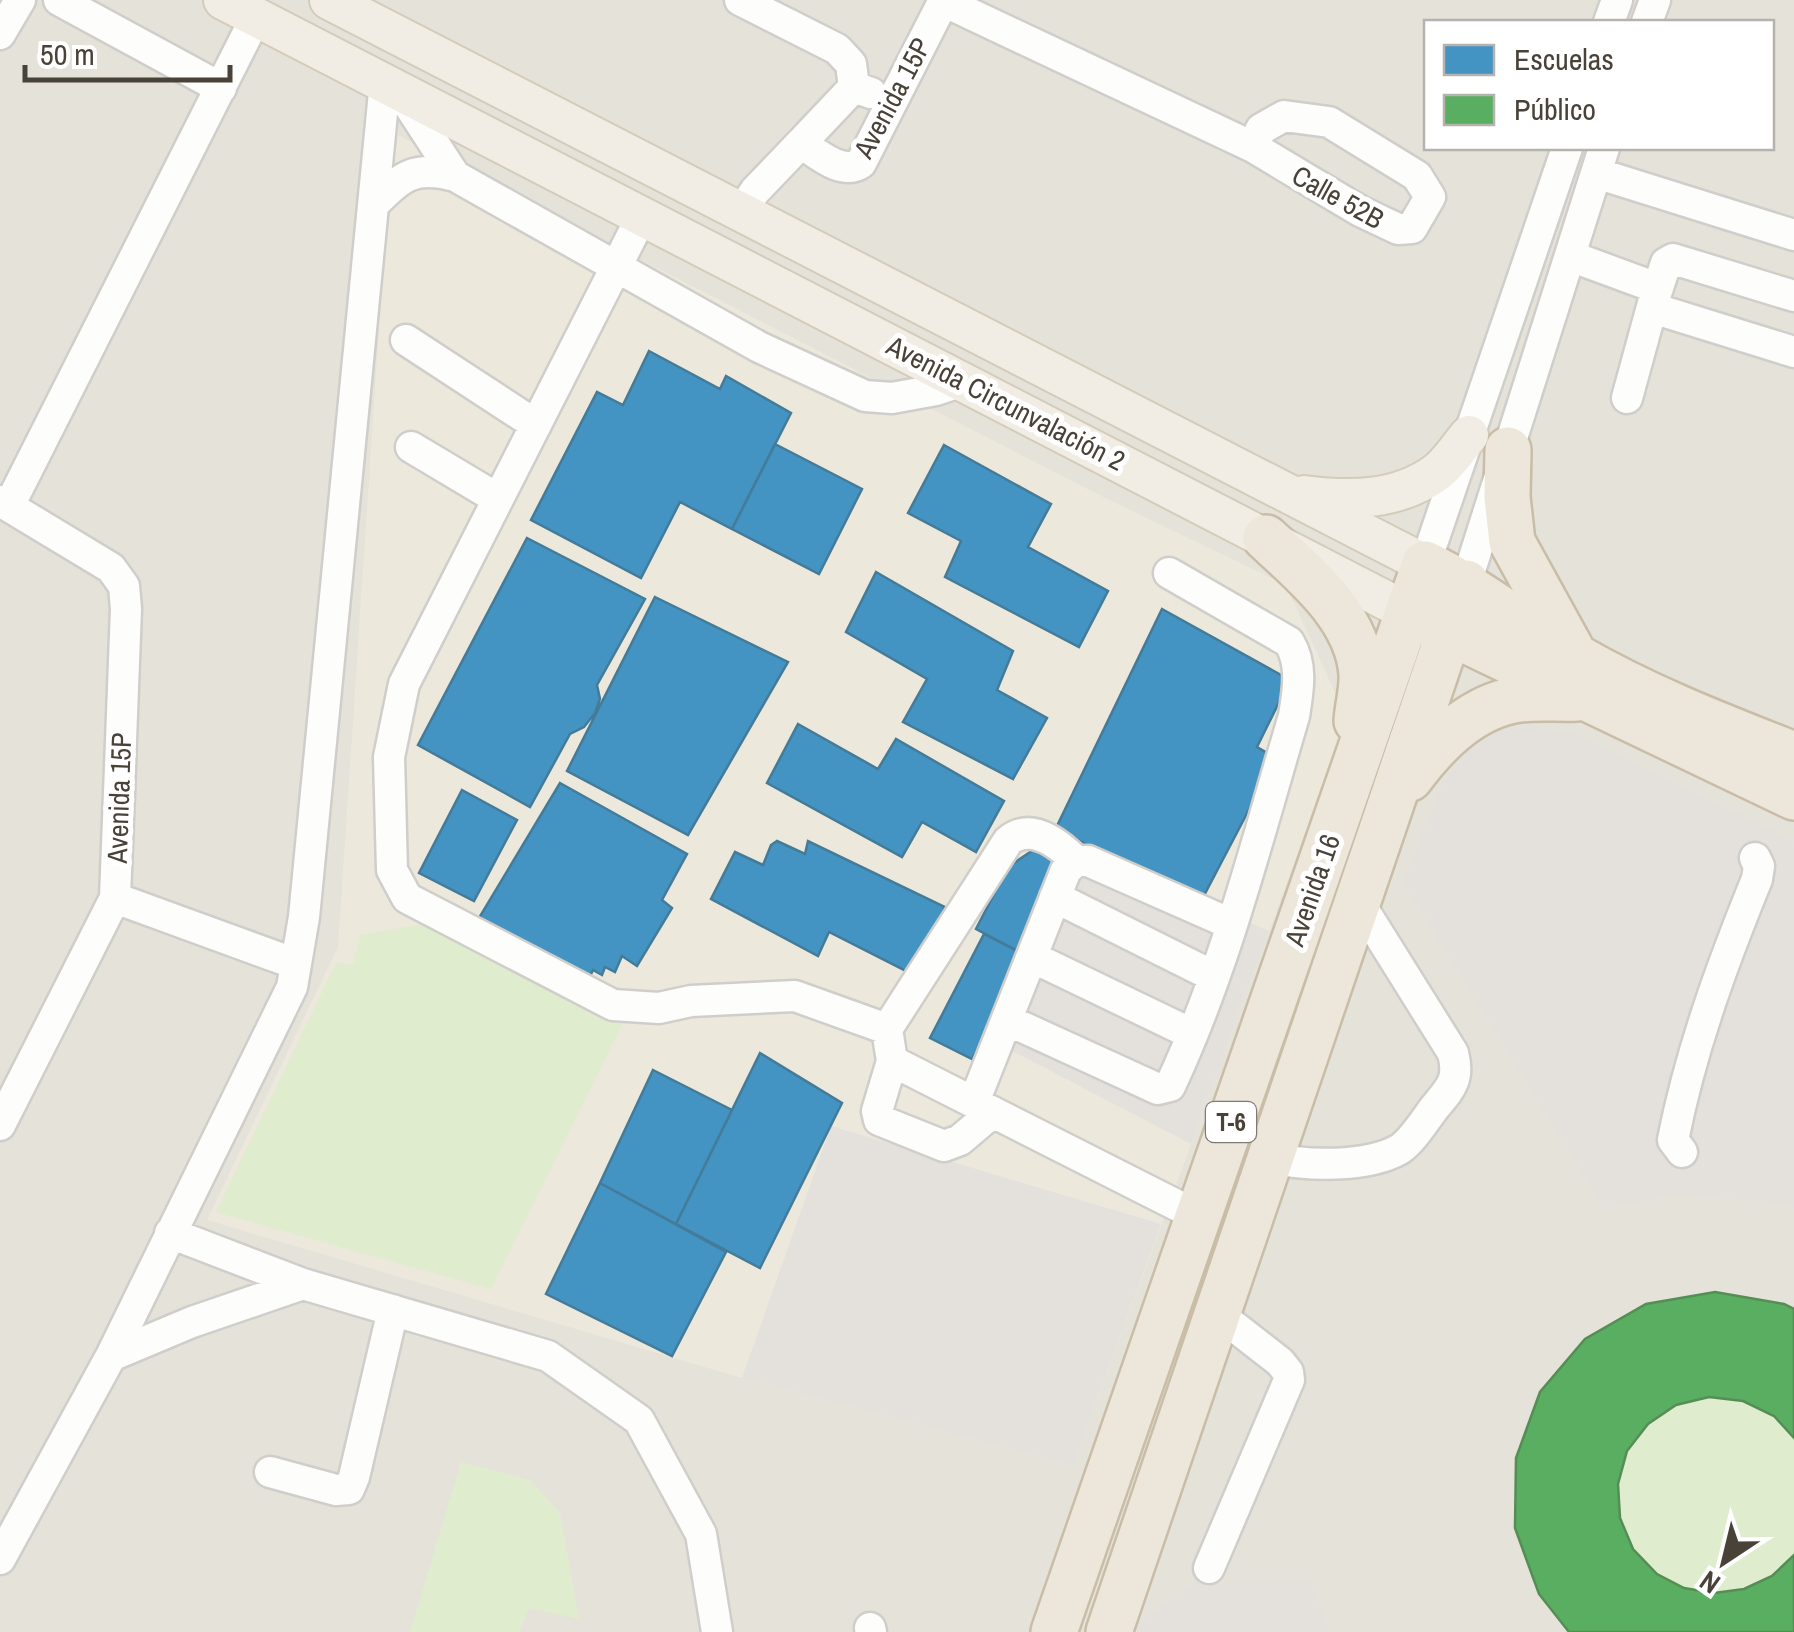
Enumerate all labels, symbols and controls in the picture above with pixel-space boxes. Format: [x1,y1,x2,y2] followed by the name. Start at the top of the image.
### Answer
[25,20,230,82] scale bar
[1424,20,1774,150] legend
[844,31,940,166] street label: Avenida 15P
[40,34,95,74] text: 50 m
[1514,39,1614,79] text: Escuelas
[1514,89,1596,129] text: Público
[1285,156,1391,238] street label: Calle 52B
[880,326,1132,480] street label: Avenida Circunvalación 2
[98,732,140,865] street label: Avenida 15P
[1275,829,1349,952] street label: Avenida 16
[1206,1102,1256,1142] road number: T-6
[1674,1512,1774,1612] north arrow
[1692,1562,1727,1603] text: N

